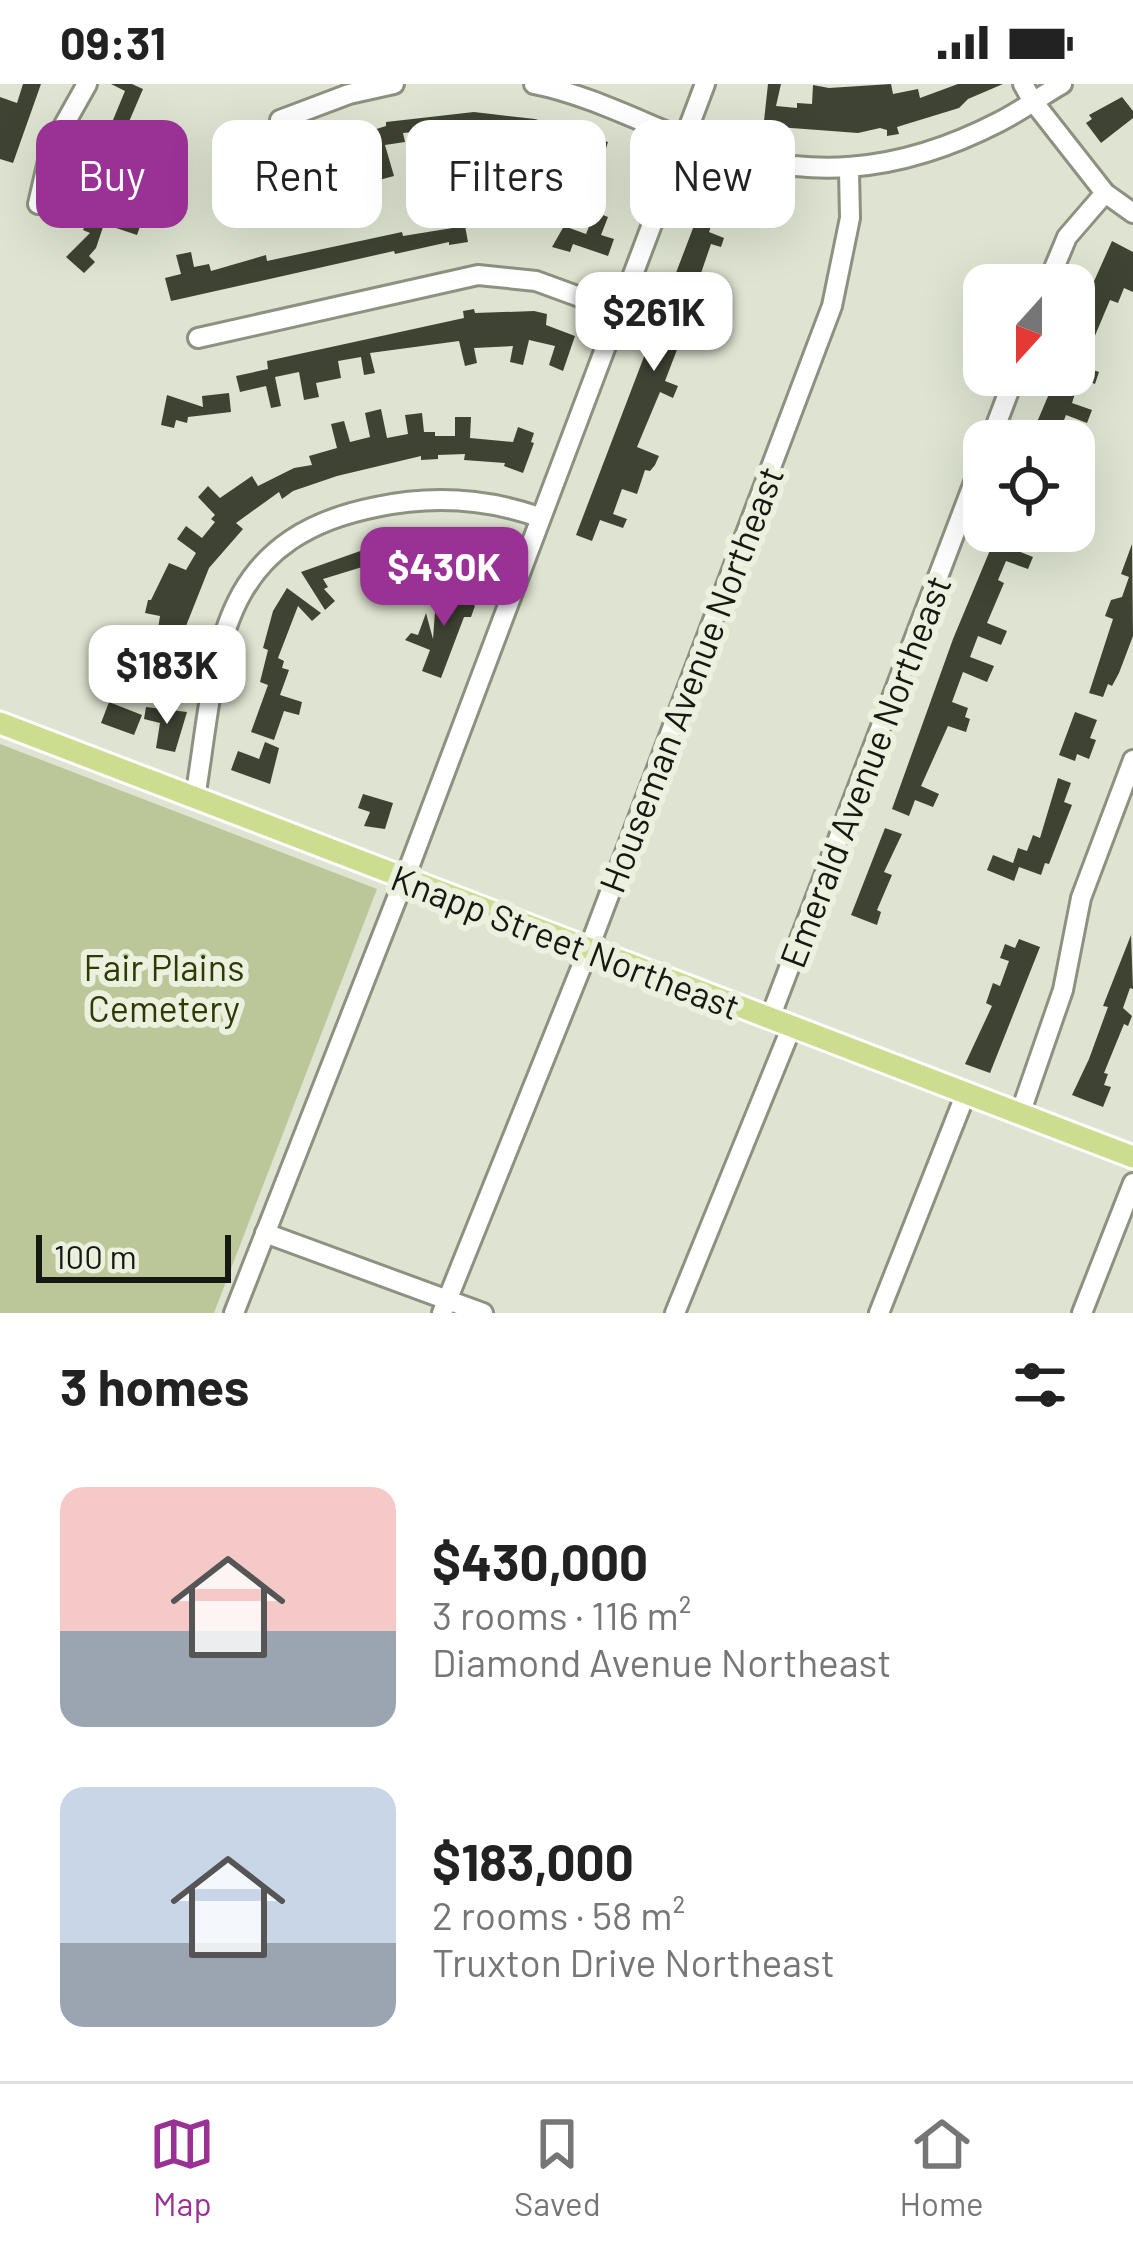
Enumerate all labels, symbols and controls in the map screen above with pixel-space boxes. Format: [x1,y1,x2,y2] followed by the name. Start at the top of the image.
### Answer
[60,15,166,69] text: 09:31
[36,120,188,228] chip: Buy
[212,120,382,228] chip: Rent
[406,120,606,228] chip: Filters
[630,120,795,228] chip: New
[963,264,1095,396] north arrow
[963,264,1095,552] map controls
[570,272,738,374] pin: $261K
[602,287,706,334] text: $261K
[963,420,1095,552] button: locate
[589,460,791,898] street label: Houseman Avenue Northeast
[360,527,528,629] pin: $430K
[387,542,501,589] text: $430K
[769,569,959,973] street label: Emerald Avenue Northeast
[83,625,251,727] pin: $183K
[116,640,218,687] text: $183K
[386,855,746,1027] street label: Knapp Street Northeast
[83,945,245,1029] park label: Fair Plains Cemetery
[36,1229,231,1282] scale bar
[54,1236,137,1276] text: 100 m
[1007,1352,1073,1418] icon: filters
[60,1355,249,1416] text: 3 homes
[432,1530,648,1591] text: $430,000
[156,1535,300,1679] icon: home
[432,1591,691,1638] text: 3 rooms · 116 m²
[432,1638,892,1685] text: Diamond Avenue Northeast
[432,1830,634,1891] text: $183,000
[156,1835,300,1979] icon: home
[432,1891,685,1938] text: 2 rooms · 58 m²
[432,1938,835,1985] text: Truxton Drive Northeast
[149,2111,215,2223] tab: Map
[514,2111,601,2223] tab: Saved
[899,2111,984,2223] tab: Home

